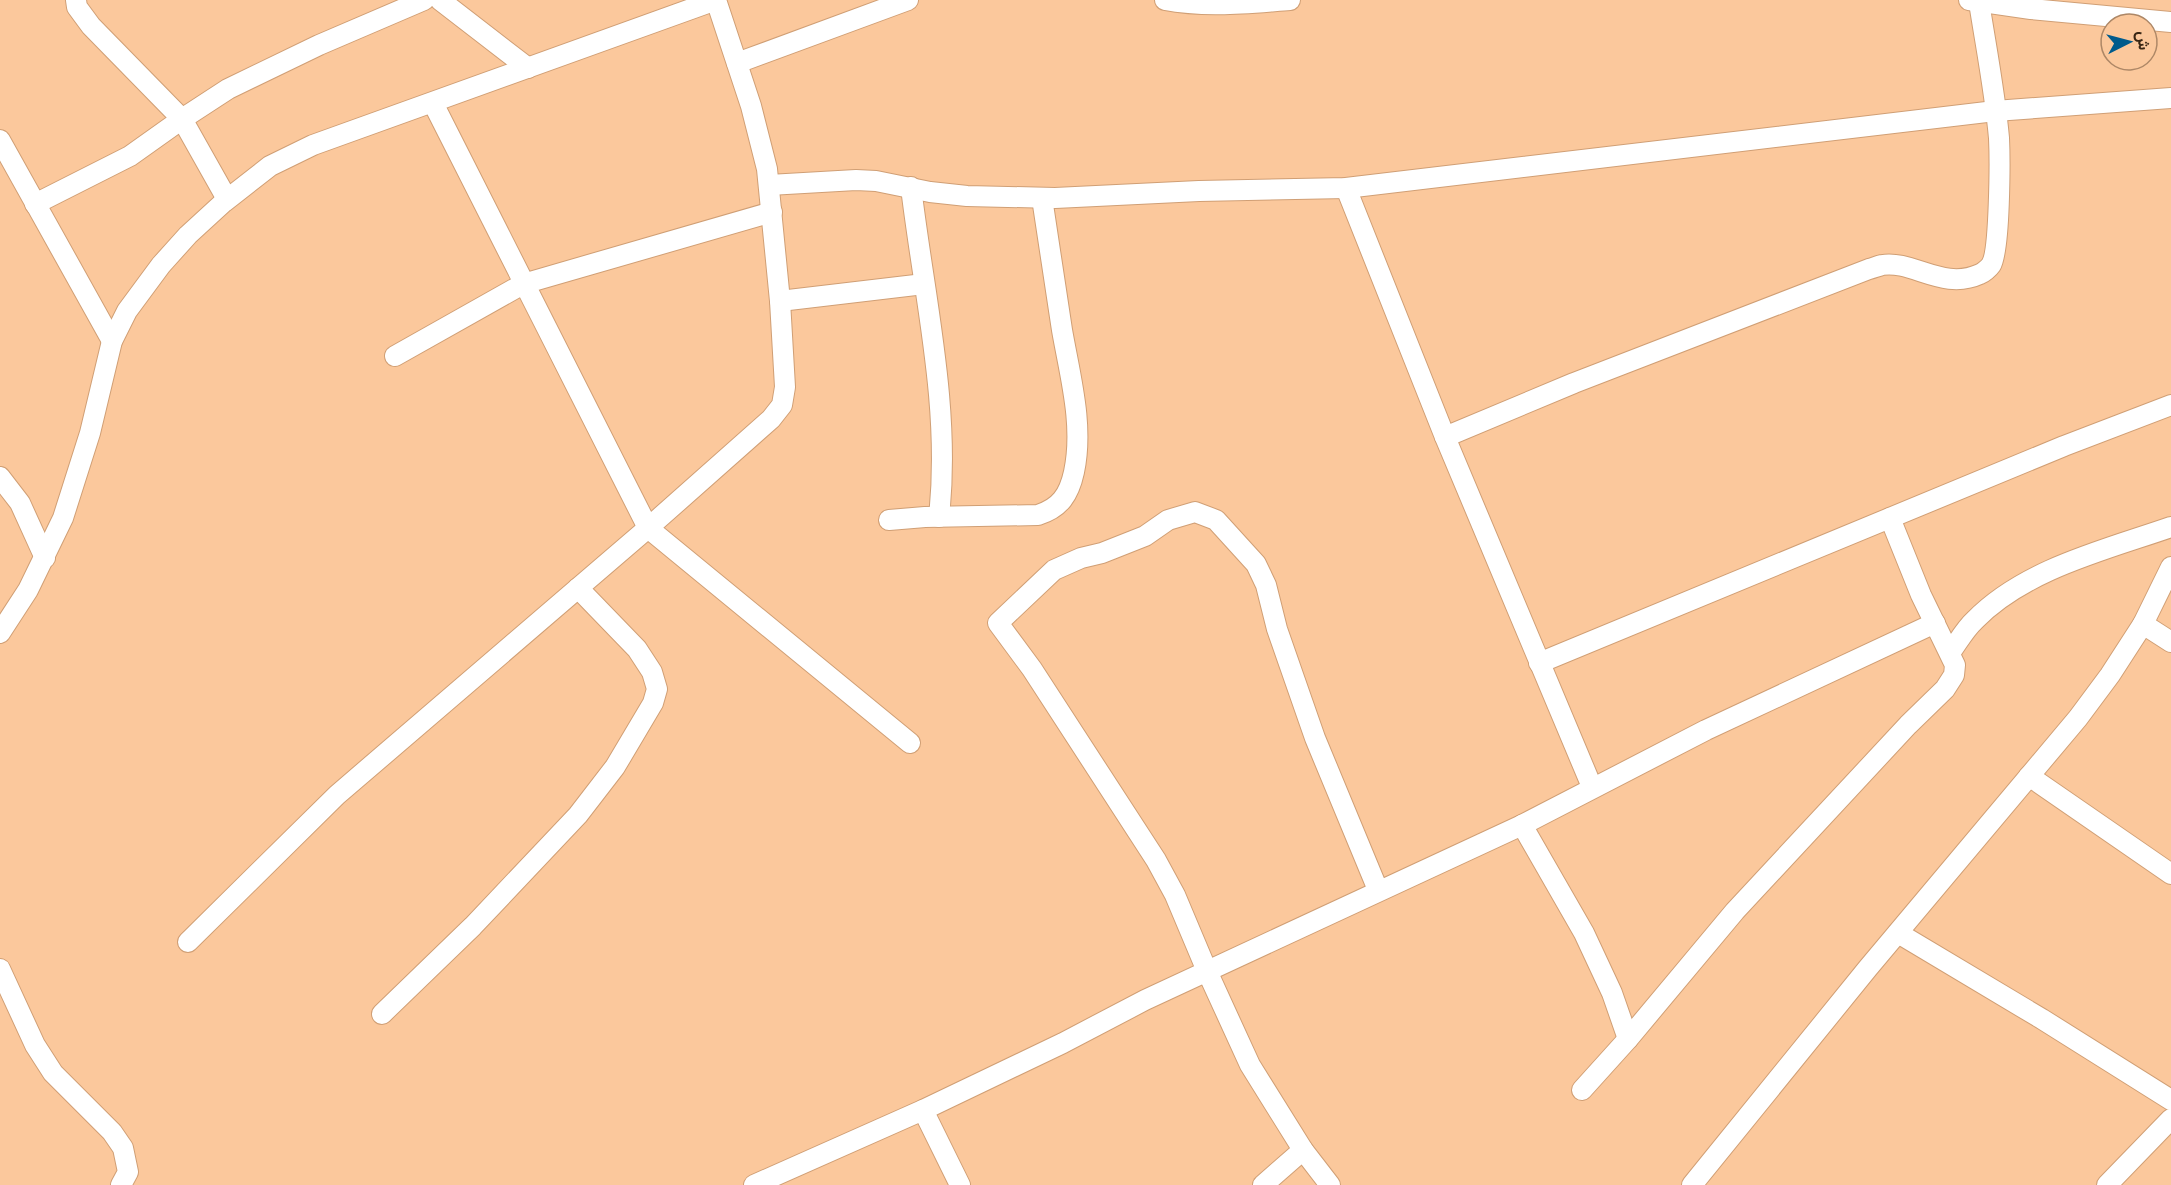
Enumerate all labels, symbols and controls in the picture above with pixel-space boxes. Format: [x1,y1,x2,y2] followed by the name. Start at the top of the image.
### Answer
[2099,12,2159,72] north arrow
[2133,30,2155,51] text: ش

